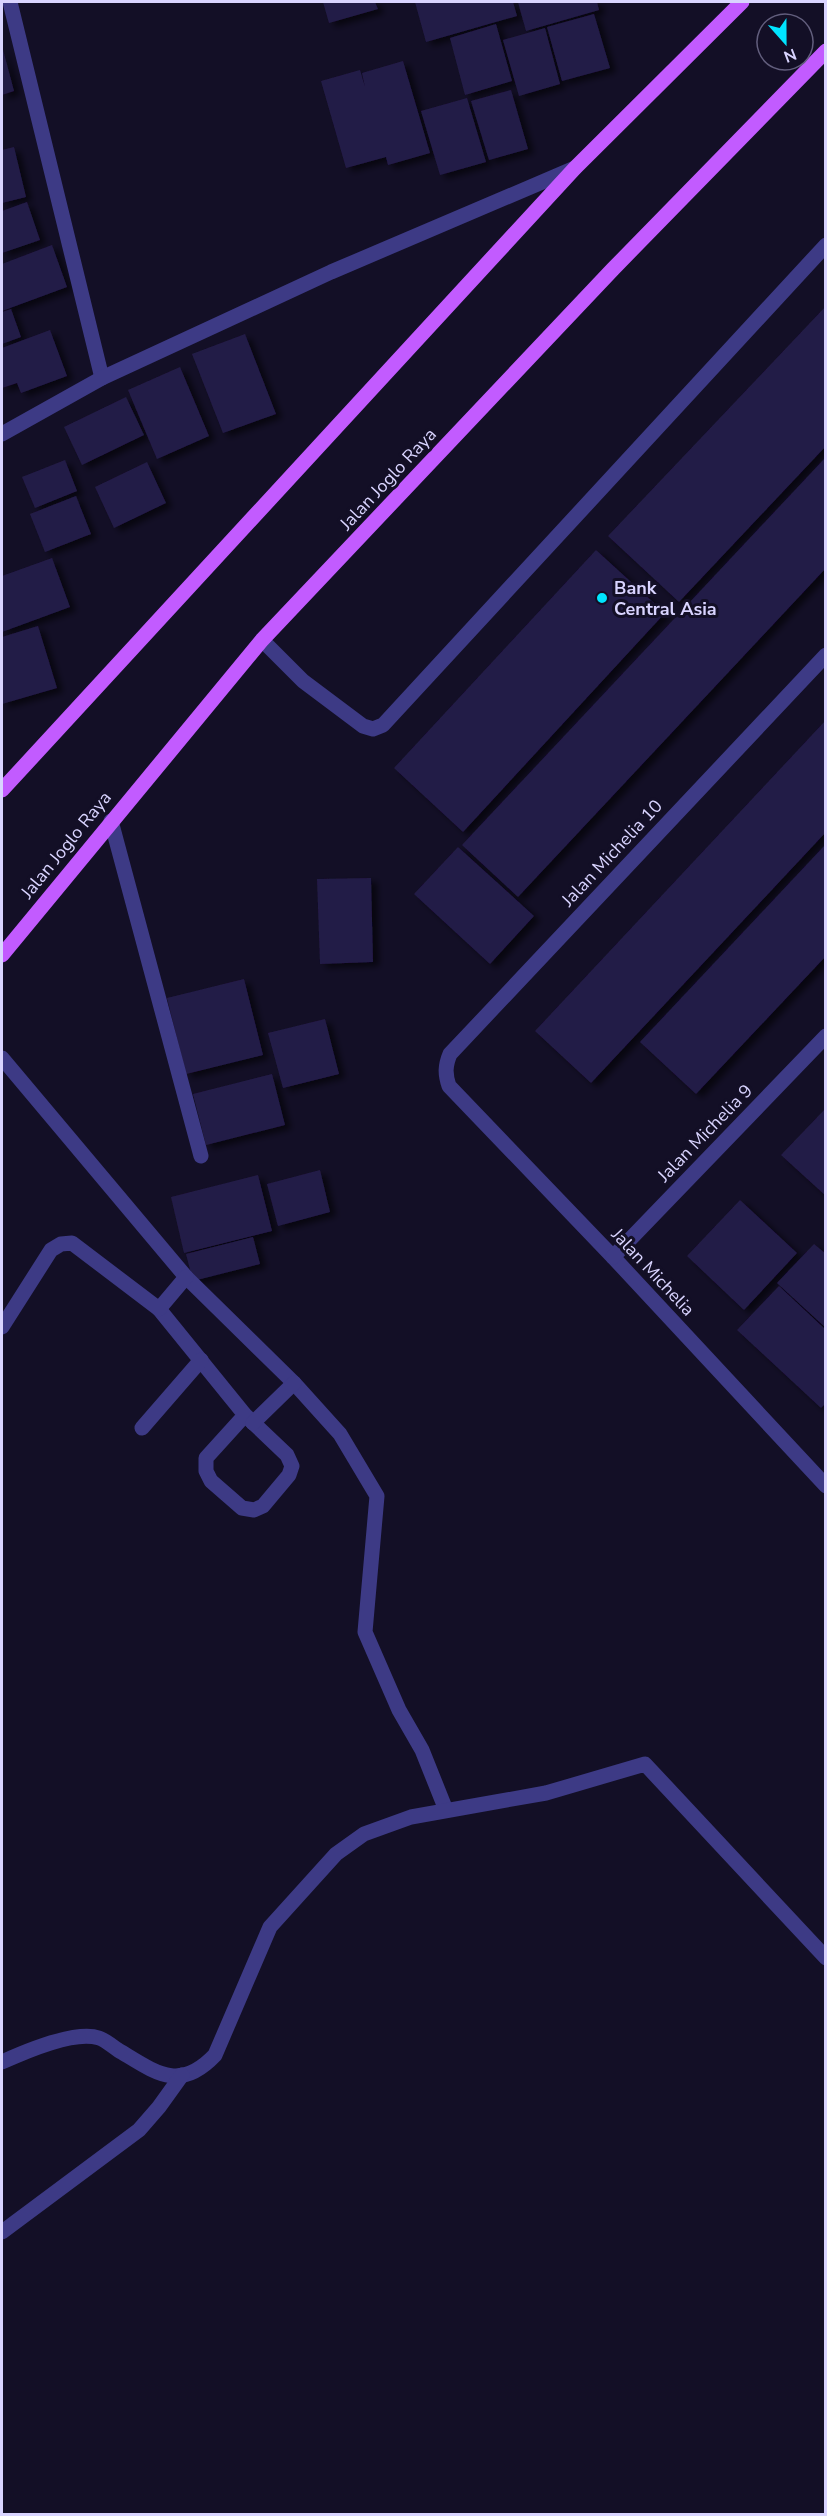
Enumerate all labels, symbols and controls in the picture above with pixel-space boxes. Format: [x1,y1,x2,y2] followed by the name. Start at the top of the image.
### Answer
[755,12,815,72] north arrow
[780,43,800,67] text: N
[334,423,442,536] street label: Jalan Joglo Raya
[614,576,717,621] place label: Bank Central Asia
[595,591,609,605] marker: Bank Central Asia
[15,786,117,904] street label: Jalan Joglo Raya
[555,794,668,912] street label: Jalan Michelia 10
[651,1079,758,1188] street label: Jalan Michelia 9
[605,1222,700,1321] street label: Jalan Michelia

